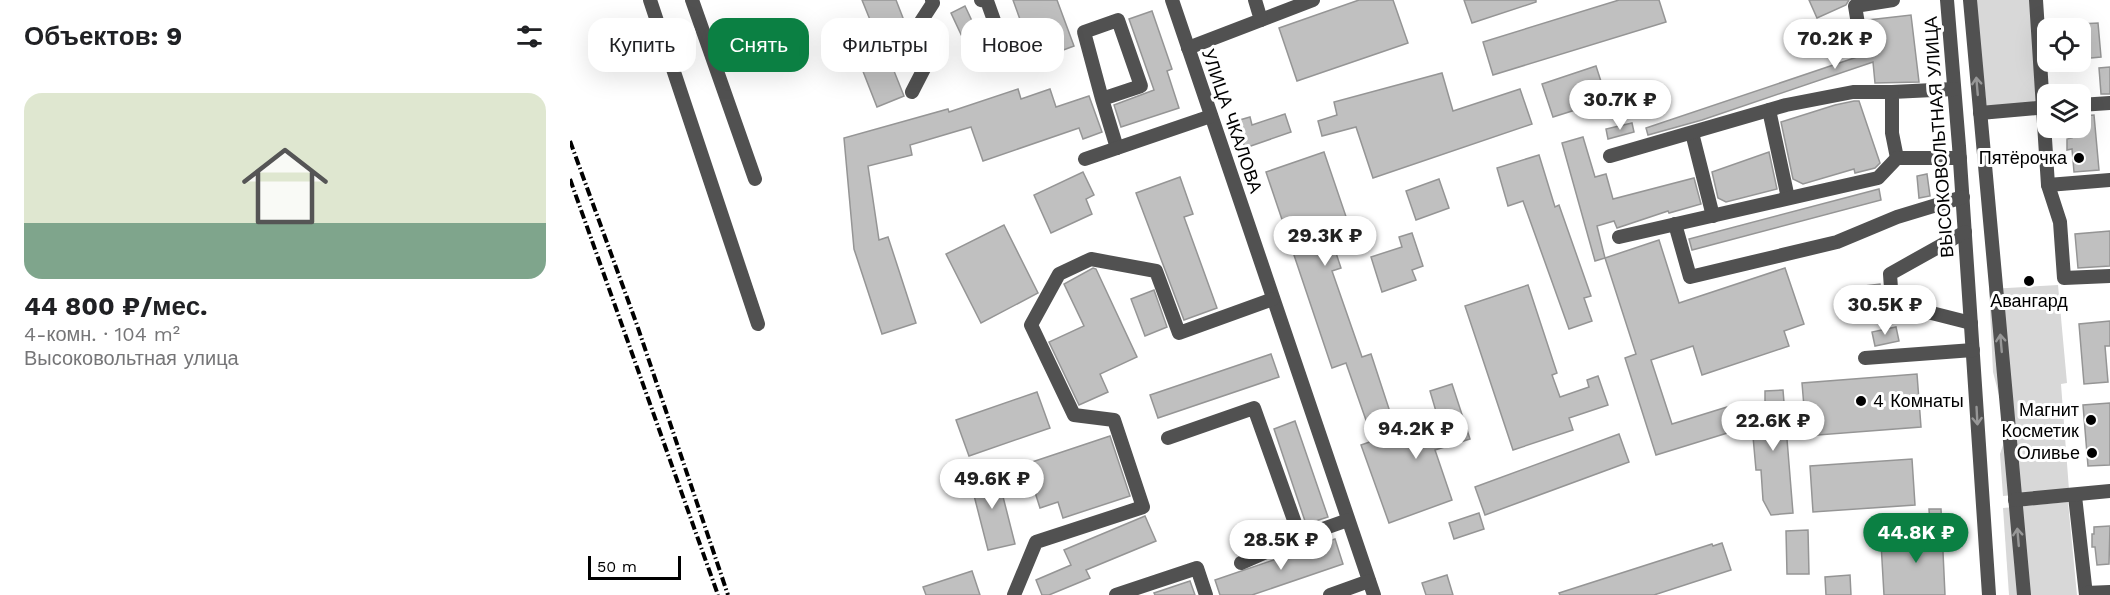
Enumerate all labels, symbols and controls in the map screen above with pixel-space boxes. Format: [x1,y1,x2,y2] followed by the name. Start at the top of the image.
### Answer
[1920,16,1957,258] street label: ВЫСОКОВОЛЬТНАЯ УЛИЦА
[588,18,696,72] chip: Купить
[708,18,809,72] chip: Снять
[821,18,949,72] chip: Фильтры
[961,18,1064,72] chip: Новое
[2037,18,2091,138] map controls
[2037,18,2091,72] button: locate
[1780,19,1890,70] pin: 70.2K ₽
[513,20,546,53] icon: filters
[24,21,182,51] text: Объектов: 9
[1797,26,1873,50] text: 70.2K ₽
[1198,46,1267,196] street label: УЛИЦА ЧКАЛОВА
[1972,76,1983,96] one-way arrow
[1565,80,1675,131] pin: 30.7K ₽
[2037,84,2091,138] button: layers
[1583,87,1657,111] text: 30.7K ₽
[231,132,339,240] icon: home
[1979,147,2068,168] place label: Пятёрочка
[2072,151,2086,165] marker: Пятёрочка
[1270,216,1380,267] pin: 29.3K ₽
[1287,223,1363,247] text: 29.3K ₽
[2022,274,2036,288] marker: Авангард
[1830,285,1940,336] pin: 30.5K ₽
[1990,290,2068,311] place label: Авангард
[24,291,208,321] text: 44 800 ₽/мес.
[1847,292,1923,316] text: 30.5K ₽
[24,322,180,346] text: 4-комн. · 104 m²
[1995,333,2006,353] one-way arrow
[24,346,239,370] text: Высоковольтная улица
[1873,390,1964,411] place label: 4 Комнаты
[1854,394,1868,408] marker: 4 Комнаты
[2002,399,2079,441] place label: Магнит Косметик
[1718,401,1828,452] pin: 22.6K ₽
[1972,406,1983,426] one-way arrow
[1735,408,1811,432] text: 22.6K ₽
[1361,409,1471,460] pin: 94.2K ₽
[2084,413,2098,427] marker: Магнит Косметик
[1378,416,1454,440] text: 94.2K ₽
[2017,442,2080,463] place label: Оливье
[2085,446,2099,460] marker: Оливье
[937,459,1047,510] pin: 49.6K ₽
[954,466,1030,490] text: 49.6K ₽
[1861,513,1971,564] pin: 44.8K ₽
[1226,520,1336,571] pin: 28.5K ₽
[1877,520,1955,544] text: 44.8K ₽
[1243,527,1319,551] text: 28.5K ₽
[2012,527,2023,547] one-way arrow
[588,553,681,580] scale bar
[597,557,637,576] text: 50 m

